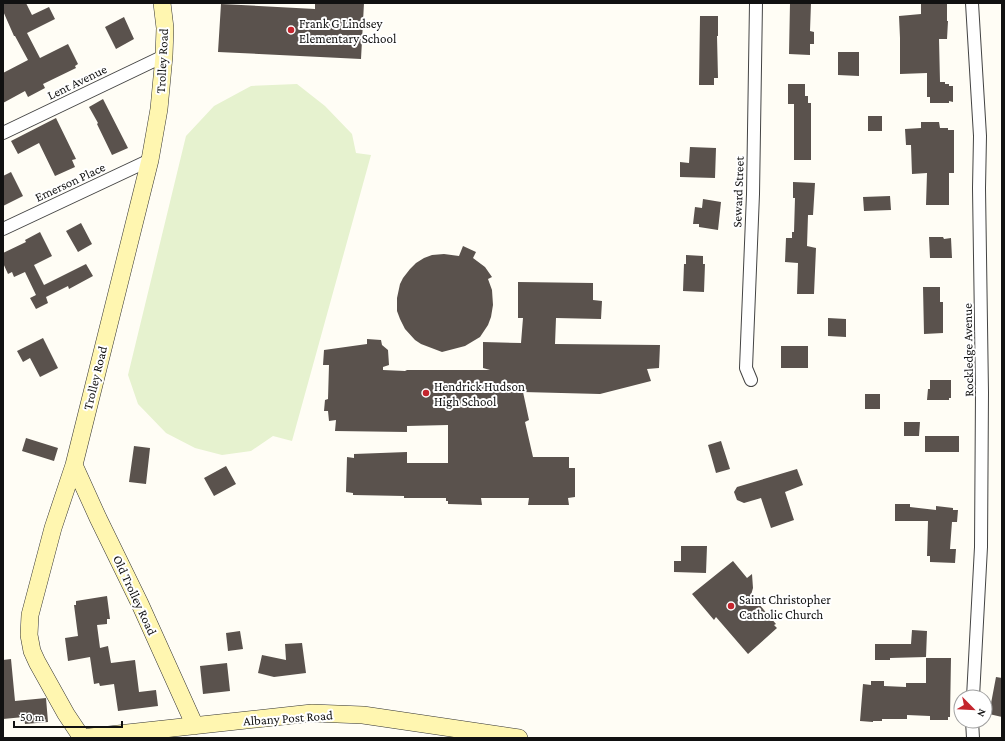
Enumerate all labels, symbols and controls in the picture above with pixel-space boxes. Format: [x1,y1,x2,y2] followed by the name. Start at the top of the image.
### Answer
[299,16,397,46] place label: Frank G Lindsey Elementary School
[286,25,296,35] marker: Frank G Lindsey Elementary School
[153,28,171,94] street label: Trolley Road
[45,61,109,103] street label: Lent Avenue
[729,155,747,228] street label: Seward Street
[33,159,108,205] street label: Emerson Place
[960,303,976,397] street label: Rockledge Avenue
[80,344,110,411] street label: Trolley Road
[434,379,525,409] place label: Hendrick Hudson High School
[421,388,431,398] marker: Hendrick Hudson High School
[110,553,160,638] street label: Old Trolley Road
[739,592,831,622] place label: Saint Christopher Catholic Church
[726,601,736,611] marker: Saint Christopher Catholic Church
[953,689,993,729] north arrow
[14,703,122,729] scale bar
[243,707,333,729] street label: Albany Post Road
[975,707,989,719] text: N
[20,710,45,724] text: 50 m

